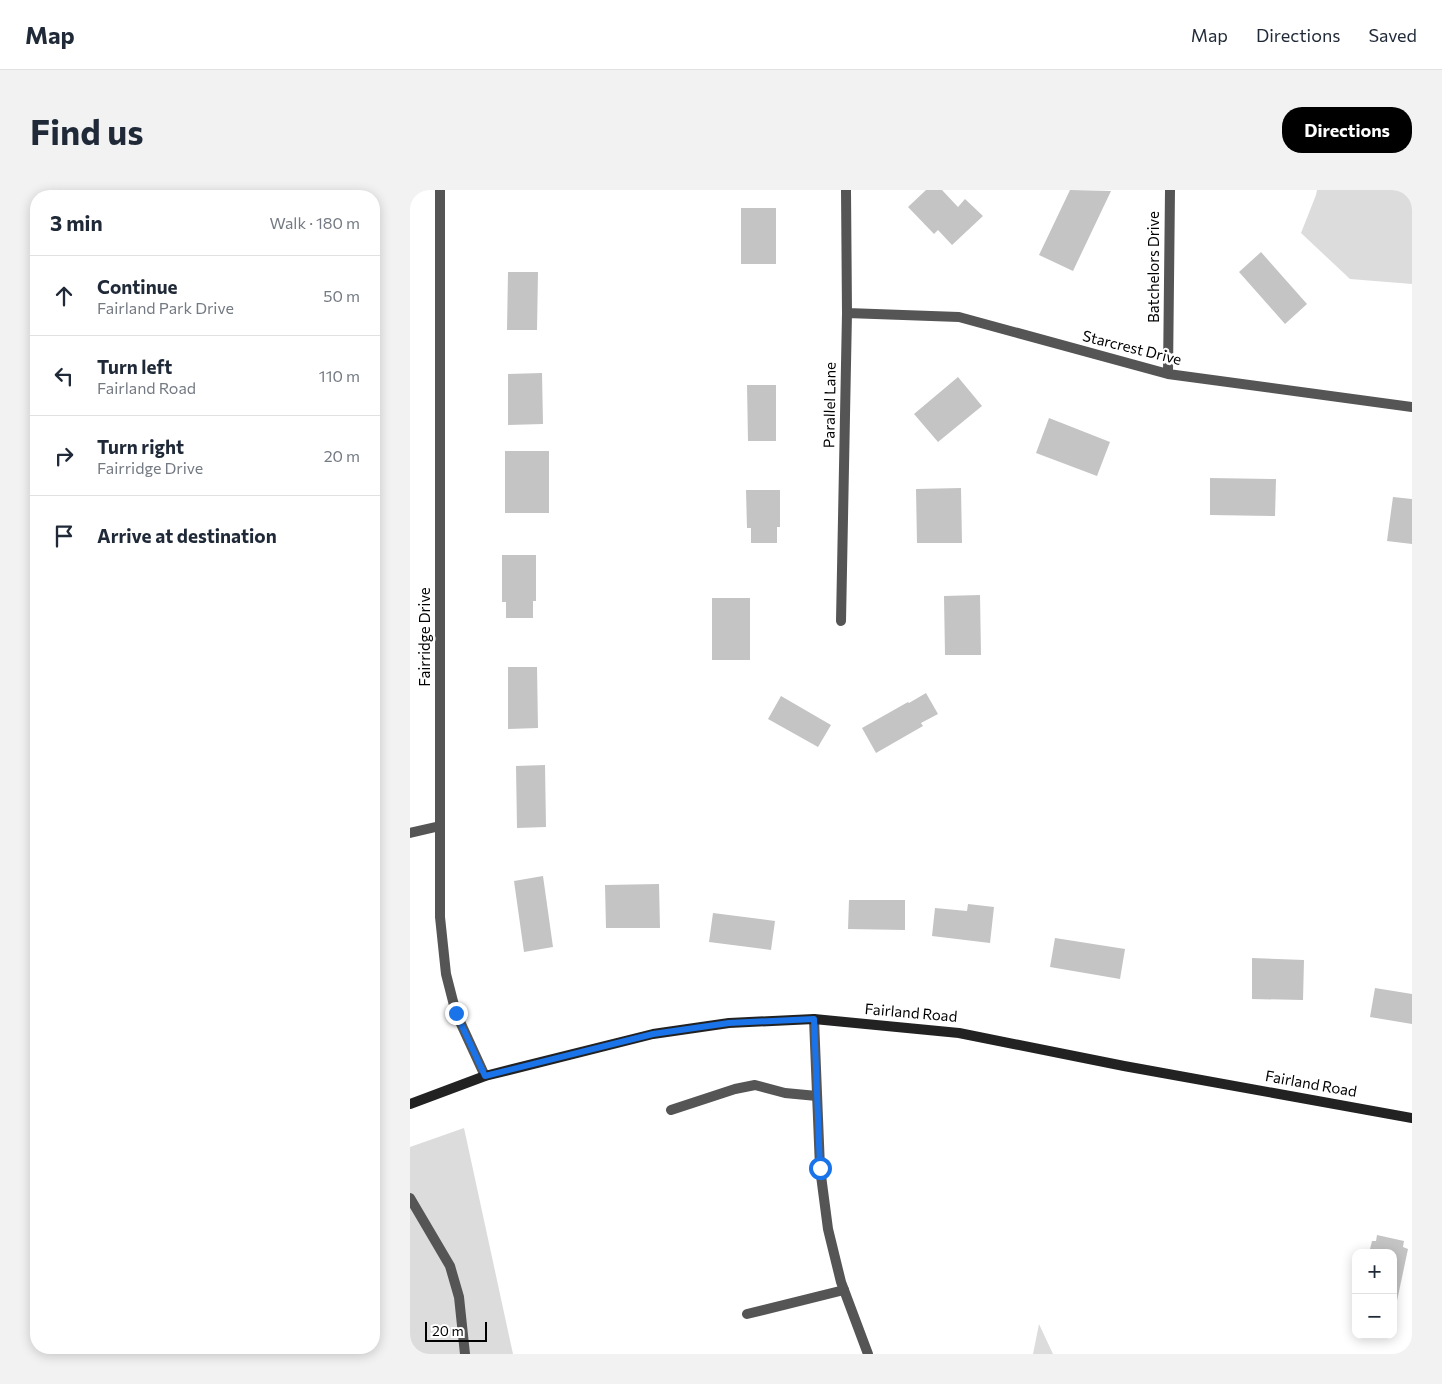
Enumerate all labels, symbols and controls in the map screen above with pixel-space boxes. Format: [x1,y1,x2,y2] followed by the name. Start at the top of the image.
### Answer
[25,20,75,49] text: Map
[1191,24,1228,46] text: Map
[1256,24,1340,46] text: Directions
[1368,24,1417,46] text: Saved
[1282,107,1412,153] button: Directions
[30,109,144,152] text: Find us
[50,210,103,235] text: 3 min
[1144,211,1162,323] street label: Batchelors Drive
[270,213,360,232] text: Walk · 180 m
[97,275,177,298] text: Continue
[50,282,78,310] icon: ahead
[323,286,360,305] text: 50 m
[97,298,234,317] text: Fairland Park Drive
[1081,326,1184,368] street label: Starcrest Drive
[97,355,172,378] text: Turn left
[50,362,78,390] icon: left
[819,362,839,448] street label: Parallel Lane
[319,366,360,385] text: 110 m
[97,378,196,397] text: Fairland Road
[97,435,184,458] text: Turn right
[50,442,78,470] icon: right
[324,446,360,465] text: 20 m
[97,458,203,477] text: Fairridge Drive
[50,522,78,550] icon: arrive
[97,524,277,547] text: Arrive at destination
[415,587,433,687] street label: Fairridge Drive
[864,999,958,1025] street label: Fairland Road
[445,1002,468,1025] route end
[1264,1066,1358,1100] street label: Fairland Road
[809,1157,832,1180] route start
[1352,1249,1397,1339] map controls
[1352,1249,1397,1294] button: +
[1352,1294,1397,1339] button: −
[425,1319,488,1342] scale bar
[432,1322,464,1339] text: 20 m

